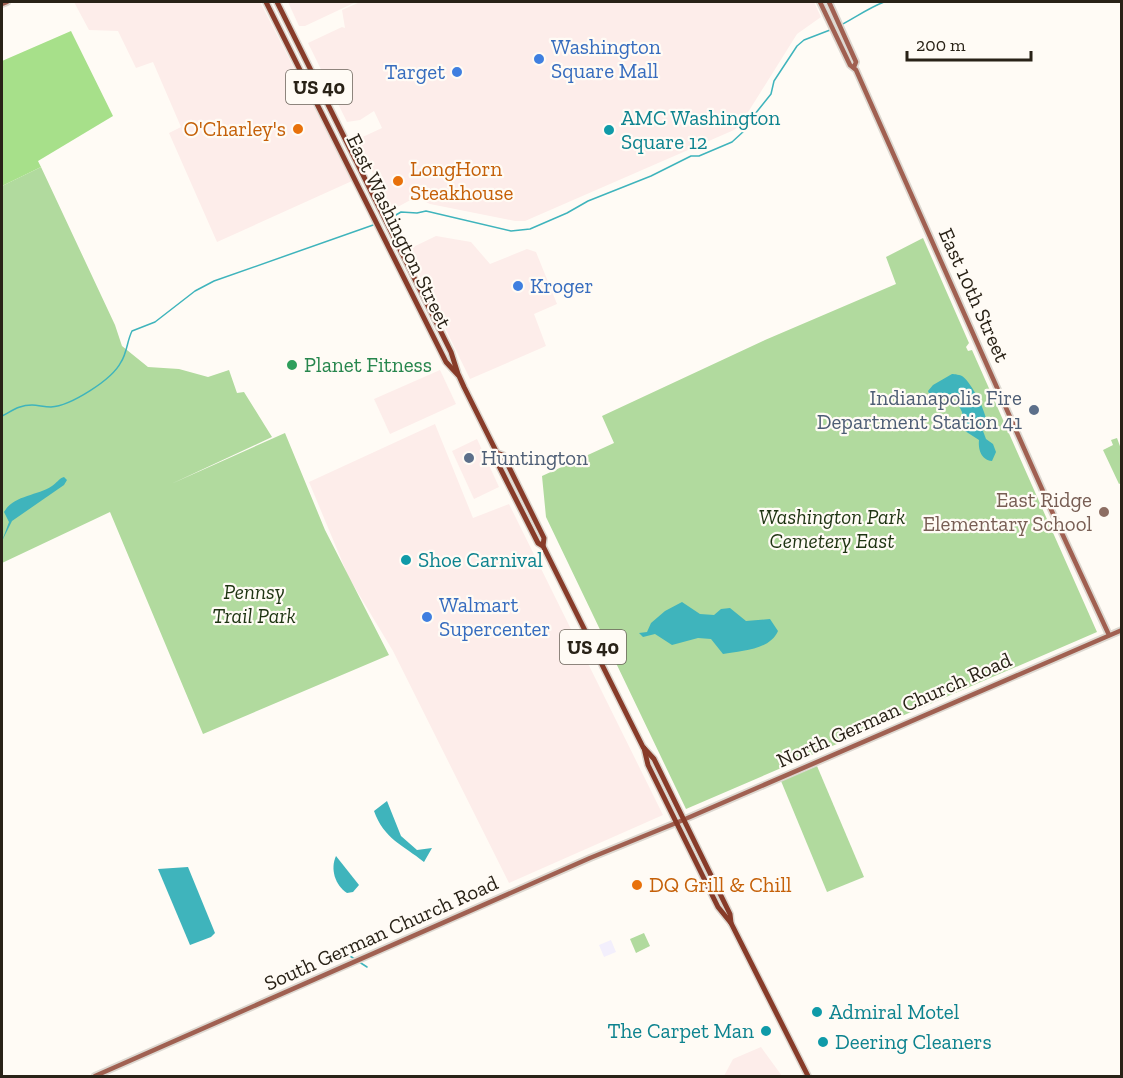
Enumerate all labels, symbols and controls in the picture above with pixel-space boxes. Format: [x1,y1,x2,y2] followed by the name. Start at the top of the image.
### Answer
[907,24,1032,62] scale bar
[551,34,661,83] place label: Washington Square Mall
[916,34,966,56] text: 200 m
[532,52,546,66] marker: Washington Square Mall
[384,59,445,84] place label: Target
[450,65,464,79] marker: Target
[286,70,352,104] road number: US 40
[621,105,780,154] place label: AMC Washington Square 12
[184,116,286,141] place label: O'Charley's
[291,122,305,136] marker: O'Charley's
[602,123,616,137] marker: AMC Washington Square 12
[341,129,458,332] street label: East Washington Street
[410,156,513,205] place label: LongHorn Steakhouse
[391,174,405,188] marker: LongHorn Steakhouse
[934,224,1015,366] street label: East 10th Street
[530,273,593,298] place label: Kroger
[511,279,525,293] marker: Kroger
[304,352,432,377] place label: Planet Fitness
[285,358,299,372] marker: Planet Fitness
[817,385,1022,434] place label: Indianapolis Fire Department Station 41
[1027,403,1041,417] marker: Indianapolis Fire Department Station 41
[481,445,588,470] place label: Huntington
[462,451,476,465] marker: Huntington
[923,487,1092,536] place label: East Ridge Elementary School
[759,504,905,553] park label: Washington Park Cemetery East
[1097,505,1111,519] marker: East Ridge Elementary School
[418,547,543,572] place label: Shoe Carnival
[399,553,413,567] marker: Shoe Carnival
[212,579,296,628] park label: Pennsy Trail Park
[439,592,550,641] place label: Walmart Supercenter
[420,610,434,624] marker: Walmart Supercenter
[560,630,626,664] road number: US 40
[773,646,1015,773] street label: North German Church Road
[260,869,502,995] street label: South German Church Road
[649,872,792,897] place label: DQ Grill & Chill
[630,878,644,892] marker: DQ Grill & Chill
[829,999,960,1024] place label: Admiral Motel
[810,1005,824,1019] marker: Admiral Motel
[608,1018,754,1043] place label: The Carpet Man
[759,1024,773,1038] marker: The Carpet Man
[835,1029,992,1054] place label: Deering Cleaners
[816,1035,830,1049] marker: Deering Cleaners

